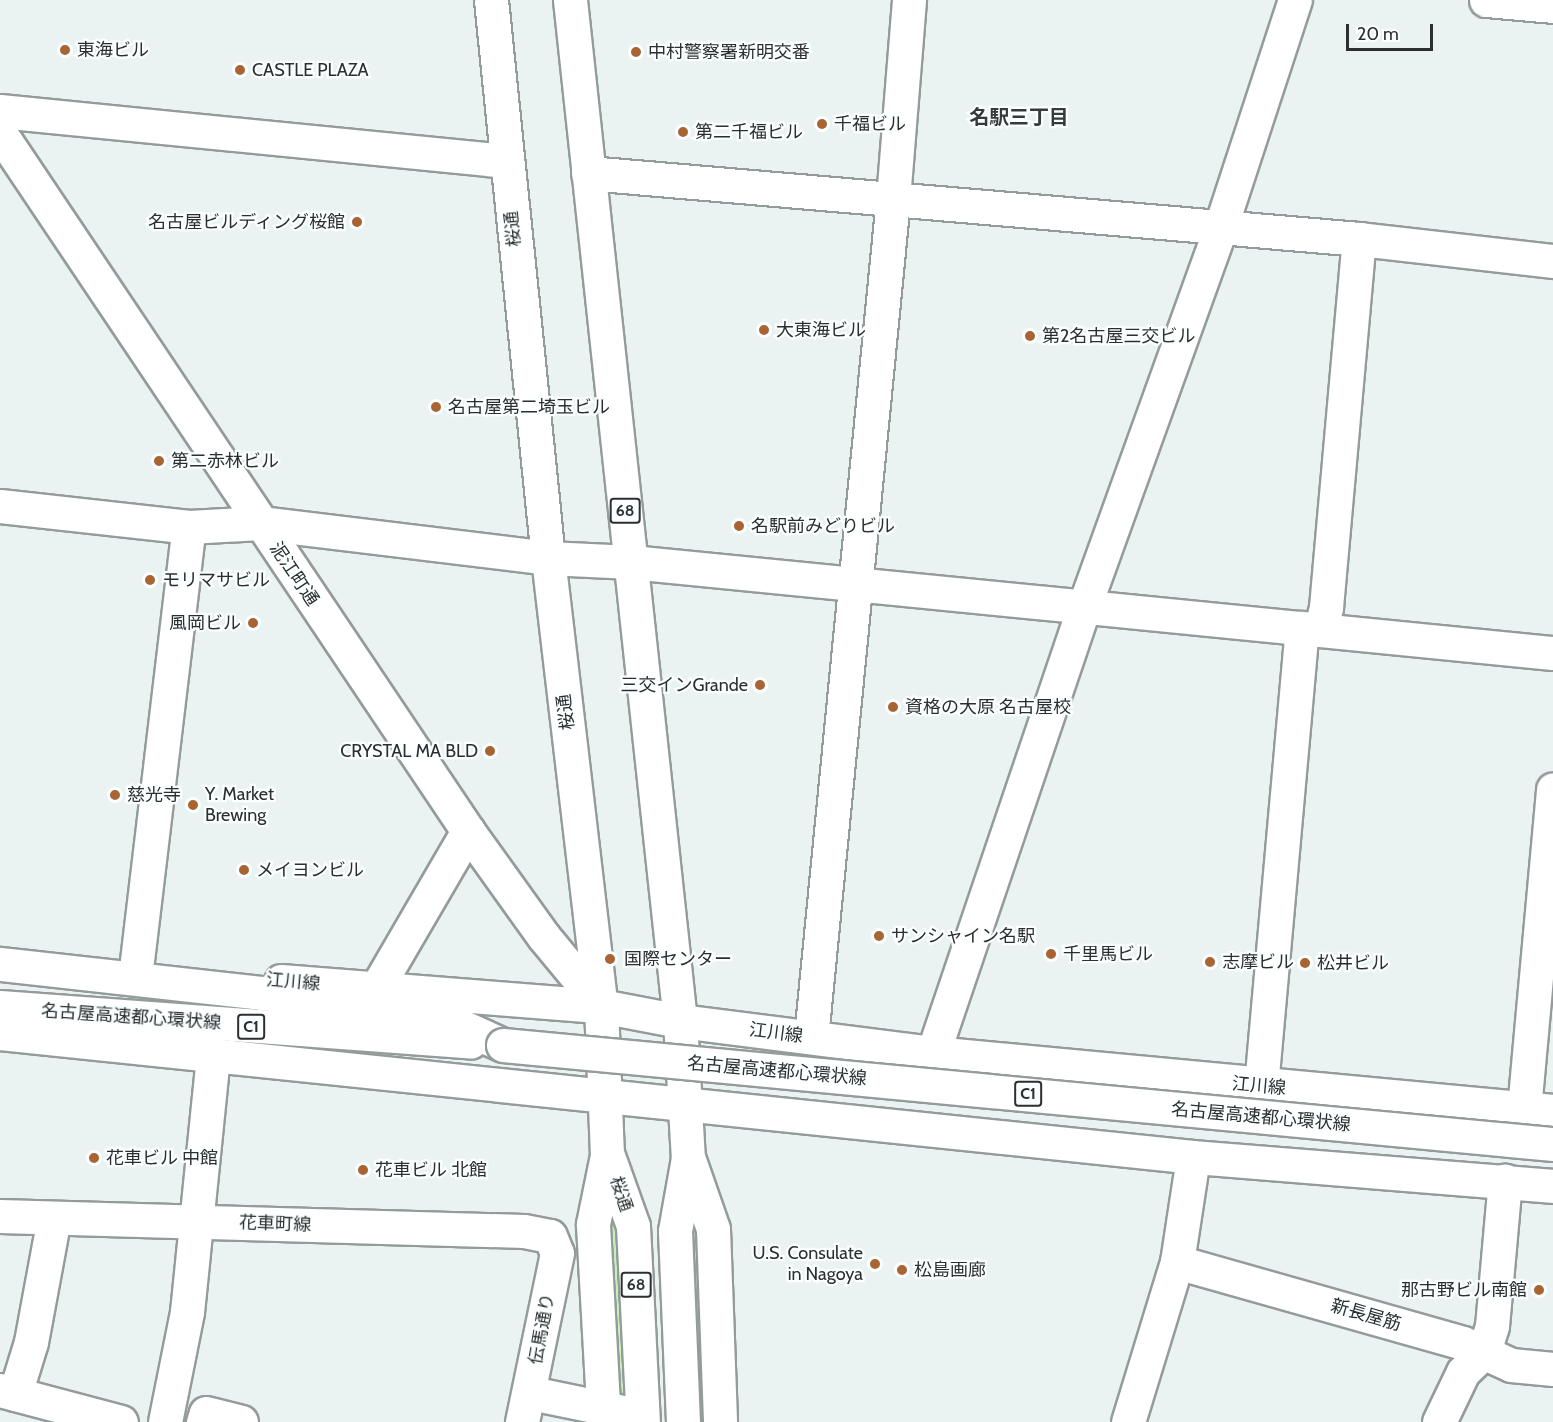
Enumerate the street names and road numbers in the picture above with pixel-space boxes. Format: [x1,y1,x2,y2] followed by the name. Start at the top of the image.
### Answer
[500,210,526,248] street label: 桜通
[608,498,642,524] road number: 68
[265,538,323,610] street label: 泥江町通
[553,693,579,731] street label: 桜通
[265,969,321,995] street label: 江川線
[40,1000,222,1034] street label: 名古屋高速都心環状線
[236,1014,266,1040] road number: C1
[748,1019,804,1047] street label: 江川線
[686,1052,868,1090] street label: 名古屋高速都心環状線
[1231,1073,1287,1099] street label: 江川線
[1013,1081,1043,1107] road number: C1
[1170,1098,1352,1136] street label: 名古屋高速都心環状線
[605,1173,637,1215] street label: 桜通
[239,1212,311,1236] street label: 花車町線
[620,1272,652,1298] road number: 68
[525,1292,559,1366] street label: 伝馬通り
[1328,1295,1404,1335] street label: 新長屋筋

